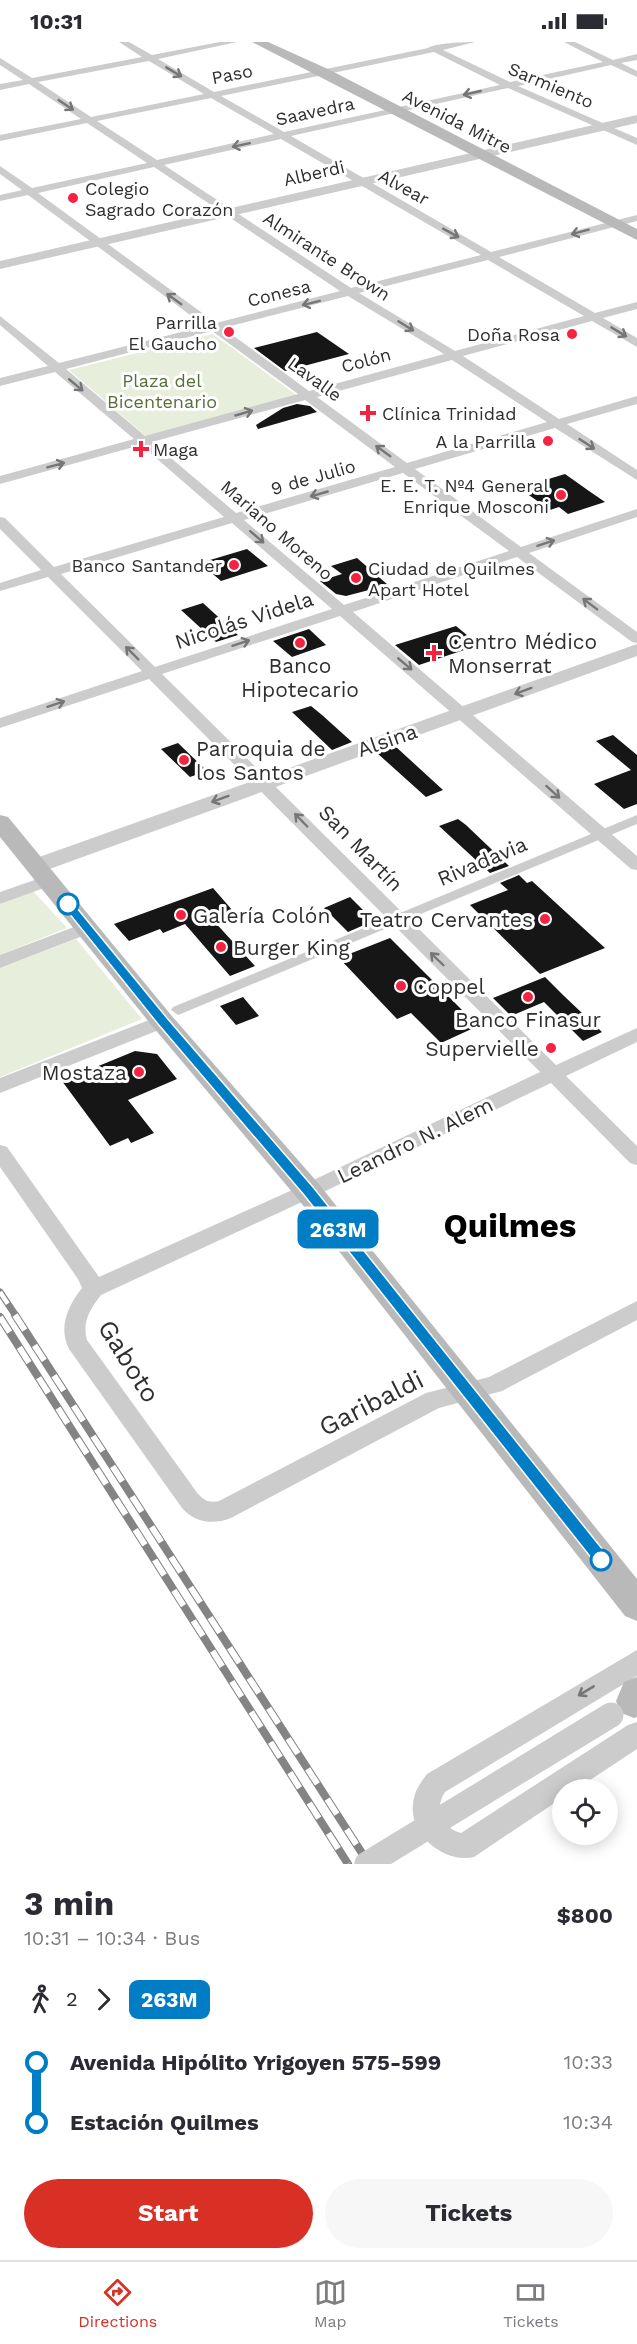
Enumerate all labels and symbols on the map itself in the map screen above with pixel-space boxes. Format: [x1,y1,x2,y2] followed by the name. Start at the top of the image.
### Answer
[505,58,597,112] street label: Sarmiento
[210,60,254,88] street label: Paso
[165,66,182,78] one-way arrow
[399,85,515,157] street label: Avenida Mitre
[463,88,483,99] one-way arrow
[274,92,356,130] street label: Saavedra
[57,100,74,112] one-way arrow
[232,139,251,151] one-way arrow
[281,156,347,190] street label: Alberdi
[375,165,433,209] street label: Alvear
[85,178,233,220] place label: Colegio Sagrado Corazón
[66,191,80,205] marker: Colegio Sagrado Corazón
[260,207,394,305] street label: Almirante Brown
[571,227,590,239] one-way arrow
[442,228,460,239] one-way arrow
[245,275,313,311] street label: Conesa
[167,293,183,305] one-way arrow
[301,298,320,310] one-way arrow
[128,312,217,354] place label: Parrilla El Gaucho
[397,321,414,333] one-way arrow
[467,324,560,345] place label: Doña Rosa
[222,325,236,339] marker: Parrilla El Gaucho
[610,326,627,338] one-way arrow
[565,327,579,341] marker: Doña Rosa
[339,343,393,377] street label: Colón
[284,352,346,406] street label: Lavalle
[107,370,217,412] park label: Plaza del Bicentenario
[68,378,83,392] one-way arrow
[382,403,517,424] place label: Clínica Trinidad
[359,404,377,422] marker: Clínica Trinidad
[234,406,253,418] one-way arrow
[435,431,536,452] place label: A la Parrilla
[541,434,555,448] marker: A la Parrilla
[578,438,595,450] one-way arrow
[153,439,198,460] place label: Maga
[134,442,148,456] marker: Maga
[375,445,391,457] one-way arrow
[268,455,358,499] street label: 9 de Julio
[47,458,66,470] one-way arrow
[380,475,549,517] place label: E. E. T. Nº4 General Enrique Mosconi
[217,476,337,584] street label: Mariano Moreno
[554,488,568,502] marker: E. E. T. Nº4 General Enrique Mosconi
[310,489,329,500] one-way arrow
[249,531,265,544] one-way arrow
[536,537,555,548] one-way arrow
[71,555,222,576] place label: Banco Santander
[227,558,241,572] marker: Banco Santander
[368,558,535,600] place label: Ciudad de Quilmes Apart Hotel
[349,571,363,585] marker: Ciudad de Quilmes Apart Hotel
[172,586,316,654] street label: Nicolás Videla
[583,598,599,611] one-way arrow
[448,629,597,678] place label: Centro Médico Monserrat
[293,636,307,650] marker: Banco Hipotecario
[231,637,250,648] one-way arrow
[425,644,443,662] marker: Centro Médico Monserrat
[125,646,140,661] one-way arrow
[241,653,359,702] place label: Banco Hipotecario
[397,658,413,671] one-way arrow
[514,687,533,698] one-way arrow
[46,698,64,709] one-way arrow
[354,718,420,762] street label: Alsina
[196,736,326,785] place label: Parroquia de los Santos
[177,753,191,767] marker: Parroquia de los Santos
[545,785,560,799] one-way arrow
[212,794,230,805] one-way arrow
[314,800,408,896] street label: San Martín
[293,813,308,828] one-way arrow
[433,831,531,891] street label: Rivadavia
[57,893,79,915] unlabelled marker
[193,903,330,928] place label: Galería Colón
[360,907,533,932] place label: Teatro Cervantes
[174,908,188,922] marker: Galería Colón
[538,912,552,926] marker: Teatro Cervantes
[233,935,351,960] place label: Burger King
[214,940,228,954] marker: Burger King
[430,952,445,966] one-way arrow
[413,974,485,999] place label: Coppel
[394,979,408,993] marker: Coppel
[521,990,535,1004] marker: Banco Finasur
[455,1007,601,1032] place label: Banco Finasur
[425,1036,539,1061] place label: Supervielle
[544,1041,558,1055] marker: Supervielle
[42,1060,127,1085] place label: Mostaza
[132,1065,146,1079] marker: Mostaza
[333,1091,497,1189] street label: Leandro N. Alem
[444,1206,576,1245] district label: Quilmes
[296,1210,380,1248] line badge: 263M
[92,1314,166,1408] street label: Gaboto
[314,1364,428,1442] street label: Garibaldi
[590,1549,612,1571] unlabelled marker
[578,1686,595,1698] one-way arrow

